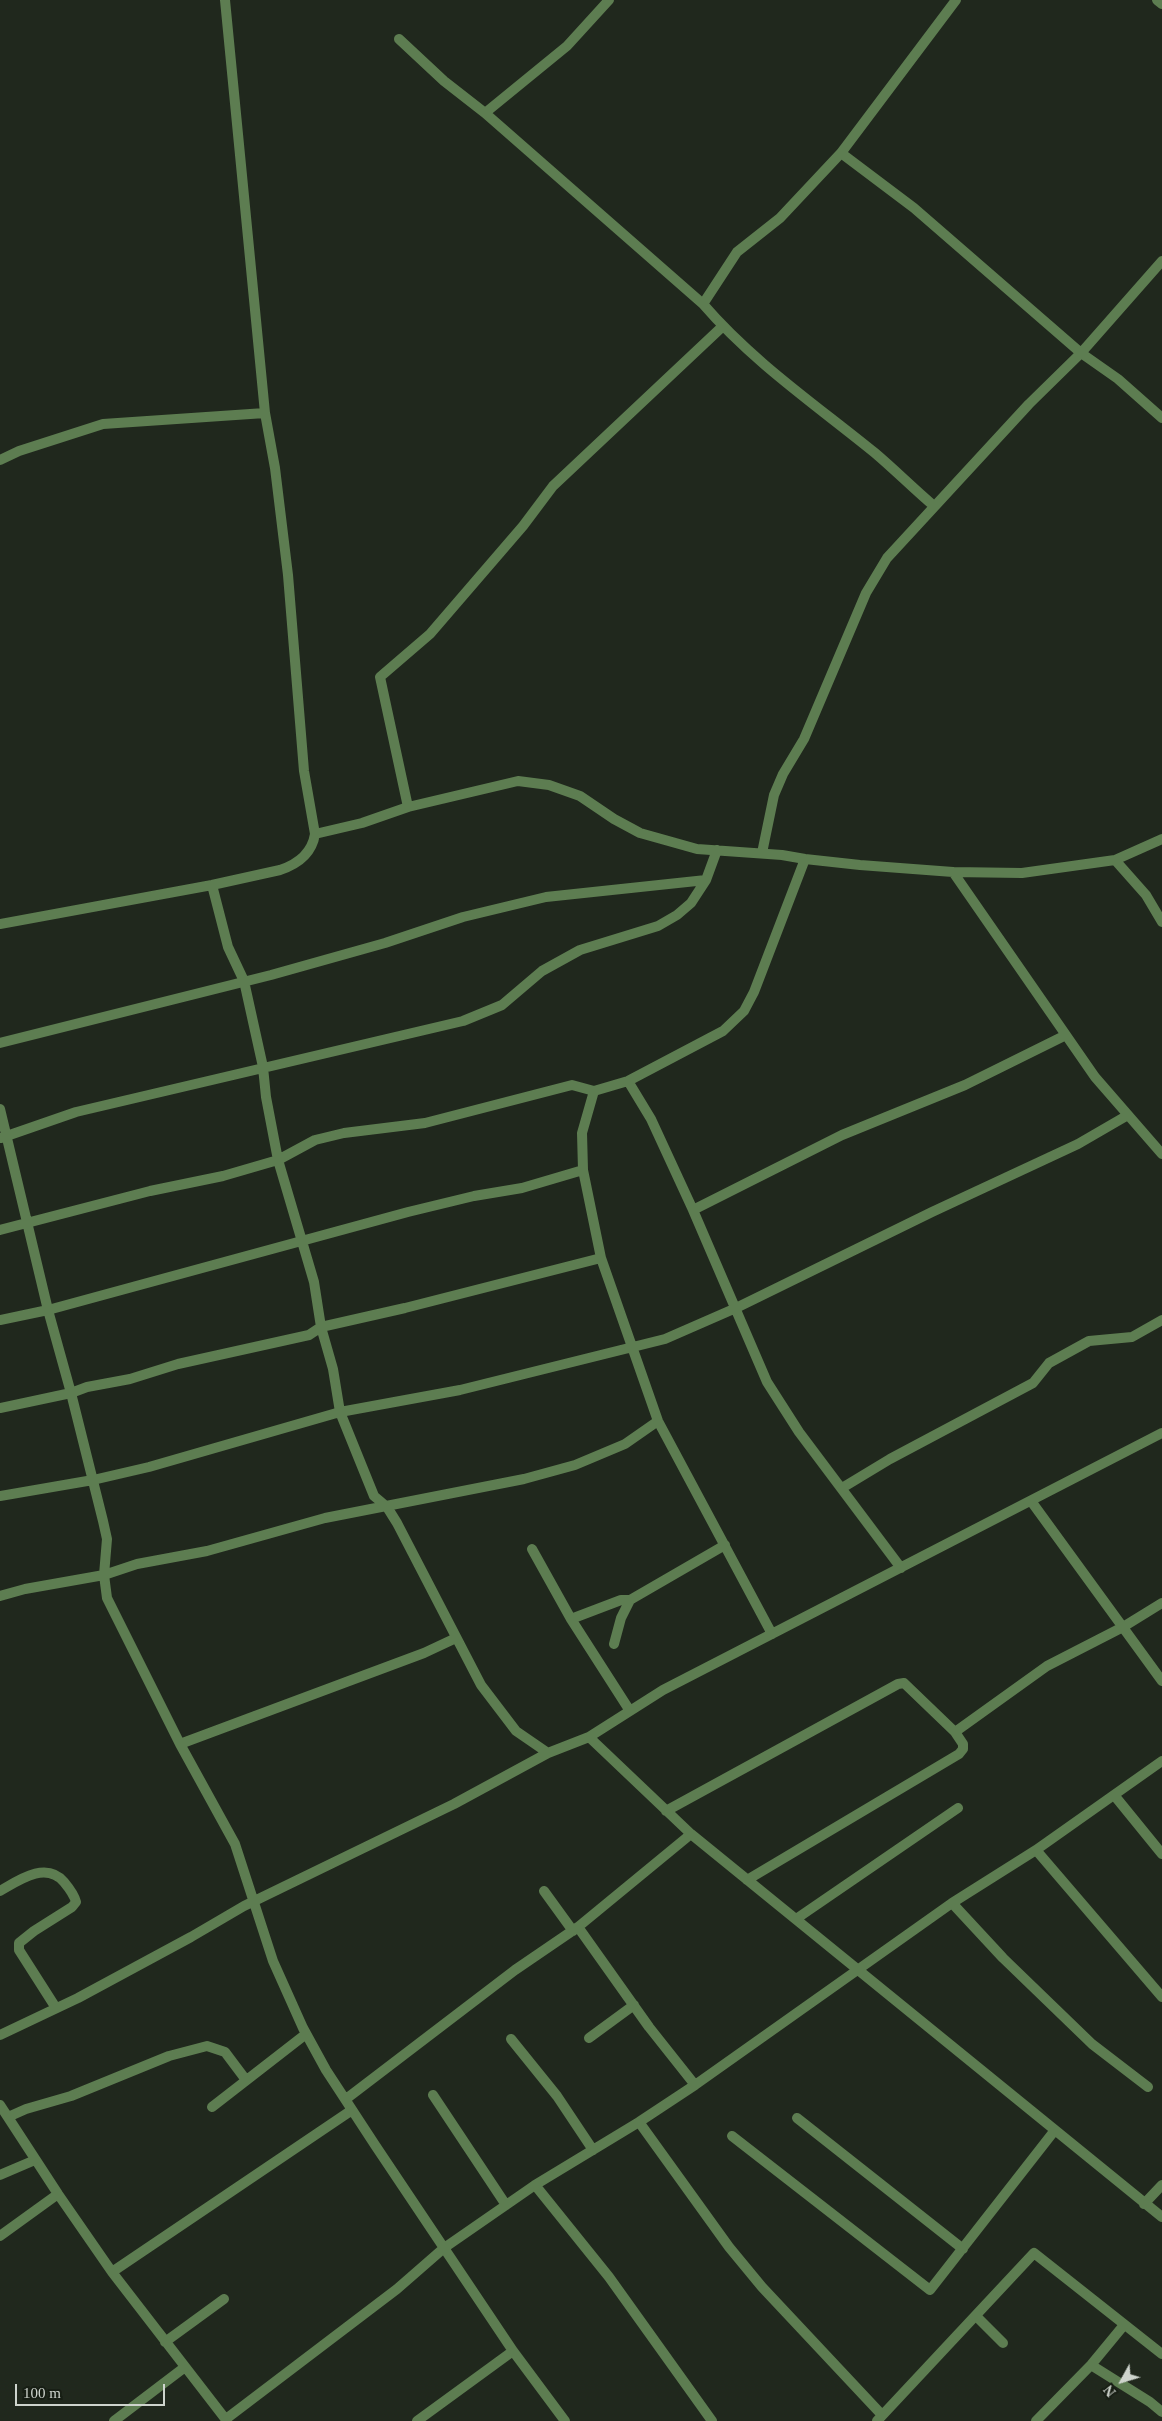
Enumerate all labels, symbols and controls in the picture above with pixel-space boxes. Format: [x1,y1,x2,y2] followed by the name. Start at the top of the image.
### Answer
[1097,2356,1147,2406] north arrow
[18,2374,168,2406] scale bar
[1101,2382,1119,2399] text: N
[23,2385,61,2401] text: 100 m

